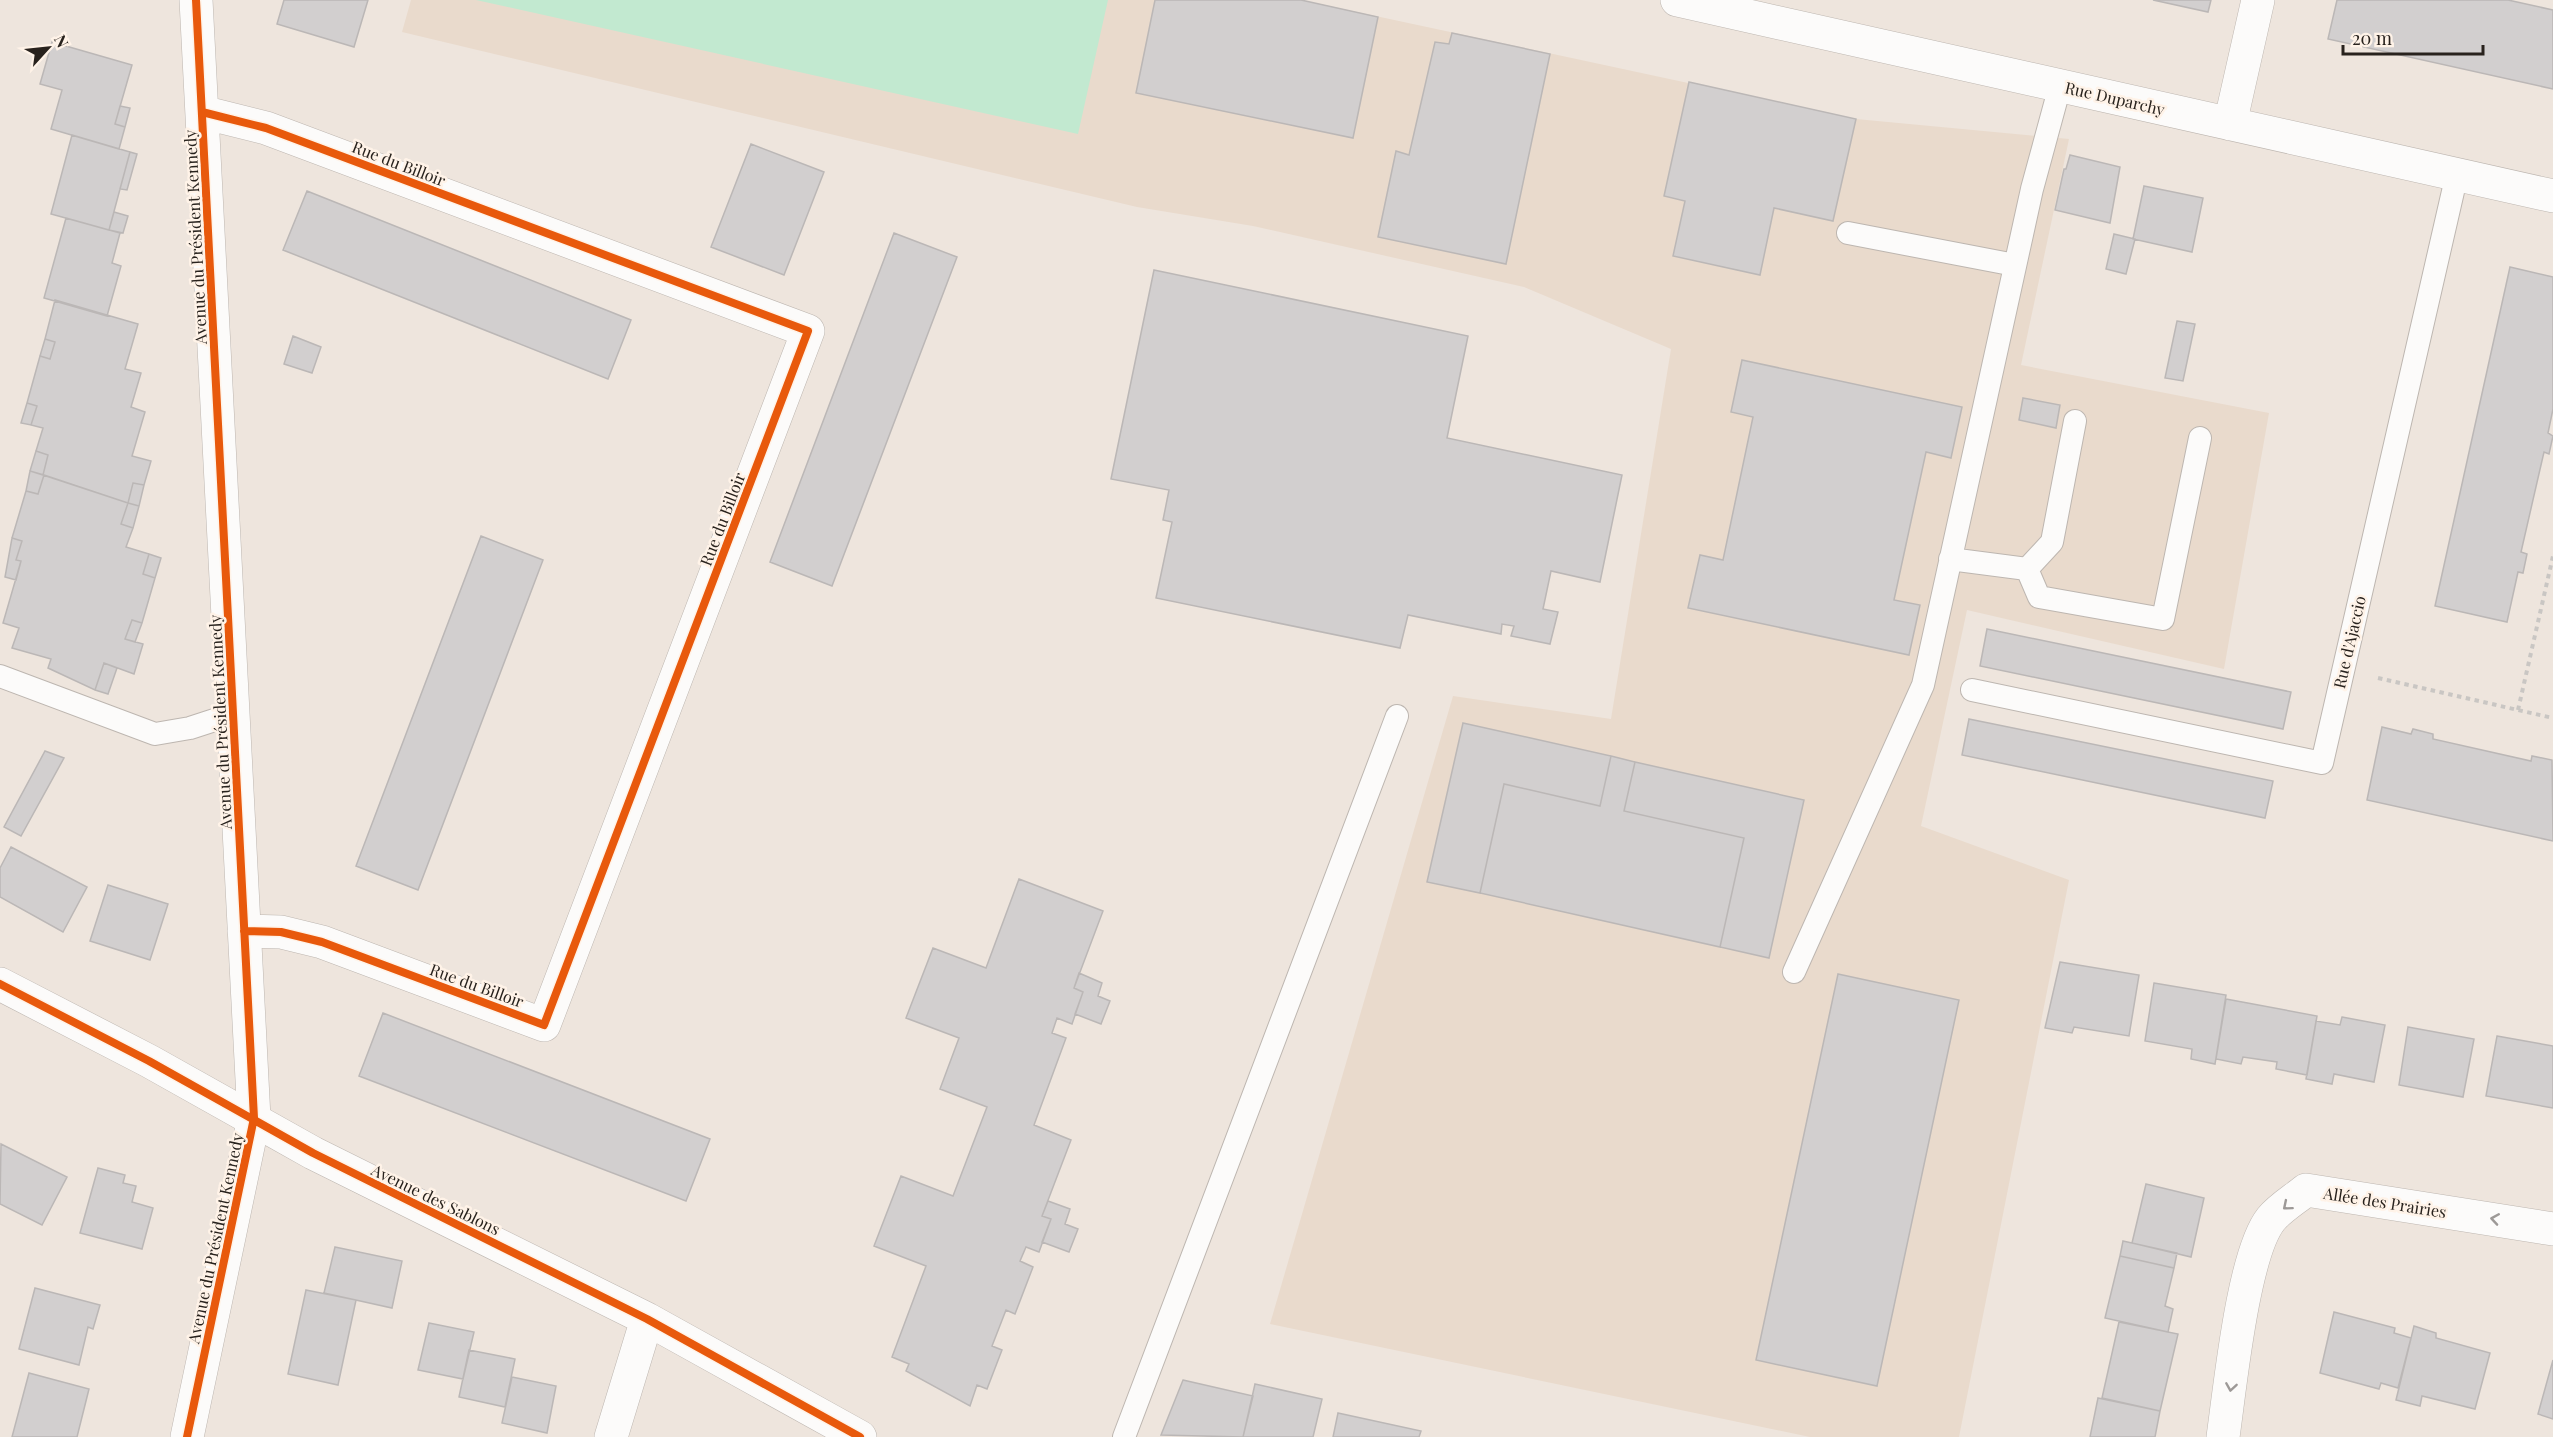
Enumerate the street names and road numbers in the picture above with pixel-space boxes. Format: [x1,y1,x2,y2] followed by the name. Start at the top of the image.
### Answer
[2063,76,2167,120] street label: Rue Duparchy
[179,129,211,346] street label: Avenue du Président Kennedy
[349,136,449,190] street label: Rue du Billoir
[695,469,749,569] street label: Rue du Billoir
[2328,593,2370,690] street label: Rue d'Ajaccio
[204,614,236,831] street label: Avenue du Président Kennedy
[427,958,527,1012] street label: Rue du Billoir
[182,1131,248,1346] street label: Avenue du Président Kennedy
[367,1158,504,1239] street label: Avenue des Sablons
[2321,1182,2448,1222] street label: Allée des Prairies

